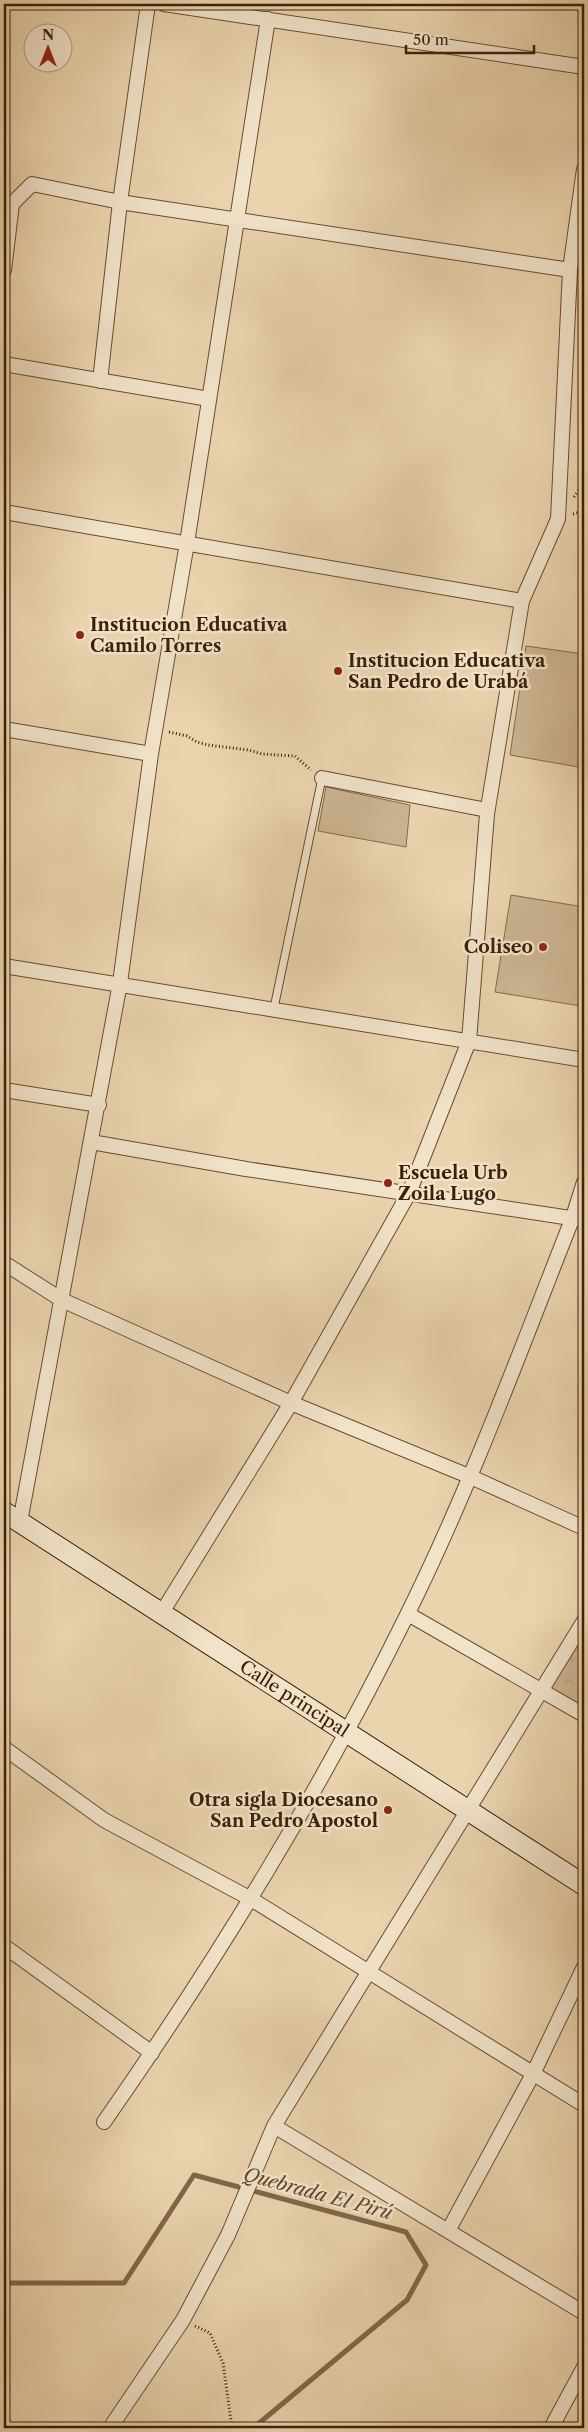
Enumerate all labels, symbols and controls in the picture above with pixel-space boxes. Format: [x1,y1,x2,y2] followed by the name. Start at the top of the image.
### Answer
[22,22,72,72] north arrow
[406,22,533,54] scale bar
[42,26,54,44] text: N
[413,30,449,49] text: 50 m
[90,614,288,657] place label: Institucion Educativa Camilo Torres
[74,629,86,641] marker: Institucion Educativa Camilo Torres
[348,650,546,693] place label: Institucion Educativa San Pedro de Urabá
[332,665,344,677] marker: Institucion Educativa San Pedro de Urabá
[464,936,533,958] place label: Coliseo
[537,941,549,953] marker: Coliseo
[398,1162,508,1205] place label: Escuela Urb Zoila Lugo
[382,1177,394,1189] marker: Escuela Urb Zoila Lugo
[235,1655,353,1742] street label: Calle principal
[189,1789,378,1832] place label: Otra sigla Diocesano San Pedro Apostol
[382,1804,394,1816] marker: Otra sigla Diocesano San Pedro Apostol
[241,2163,396,2225] water label: Quebrada El Pirú

